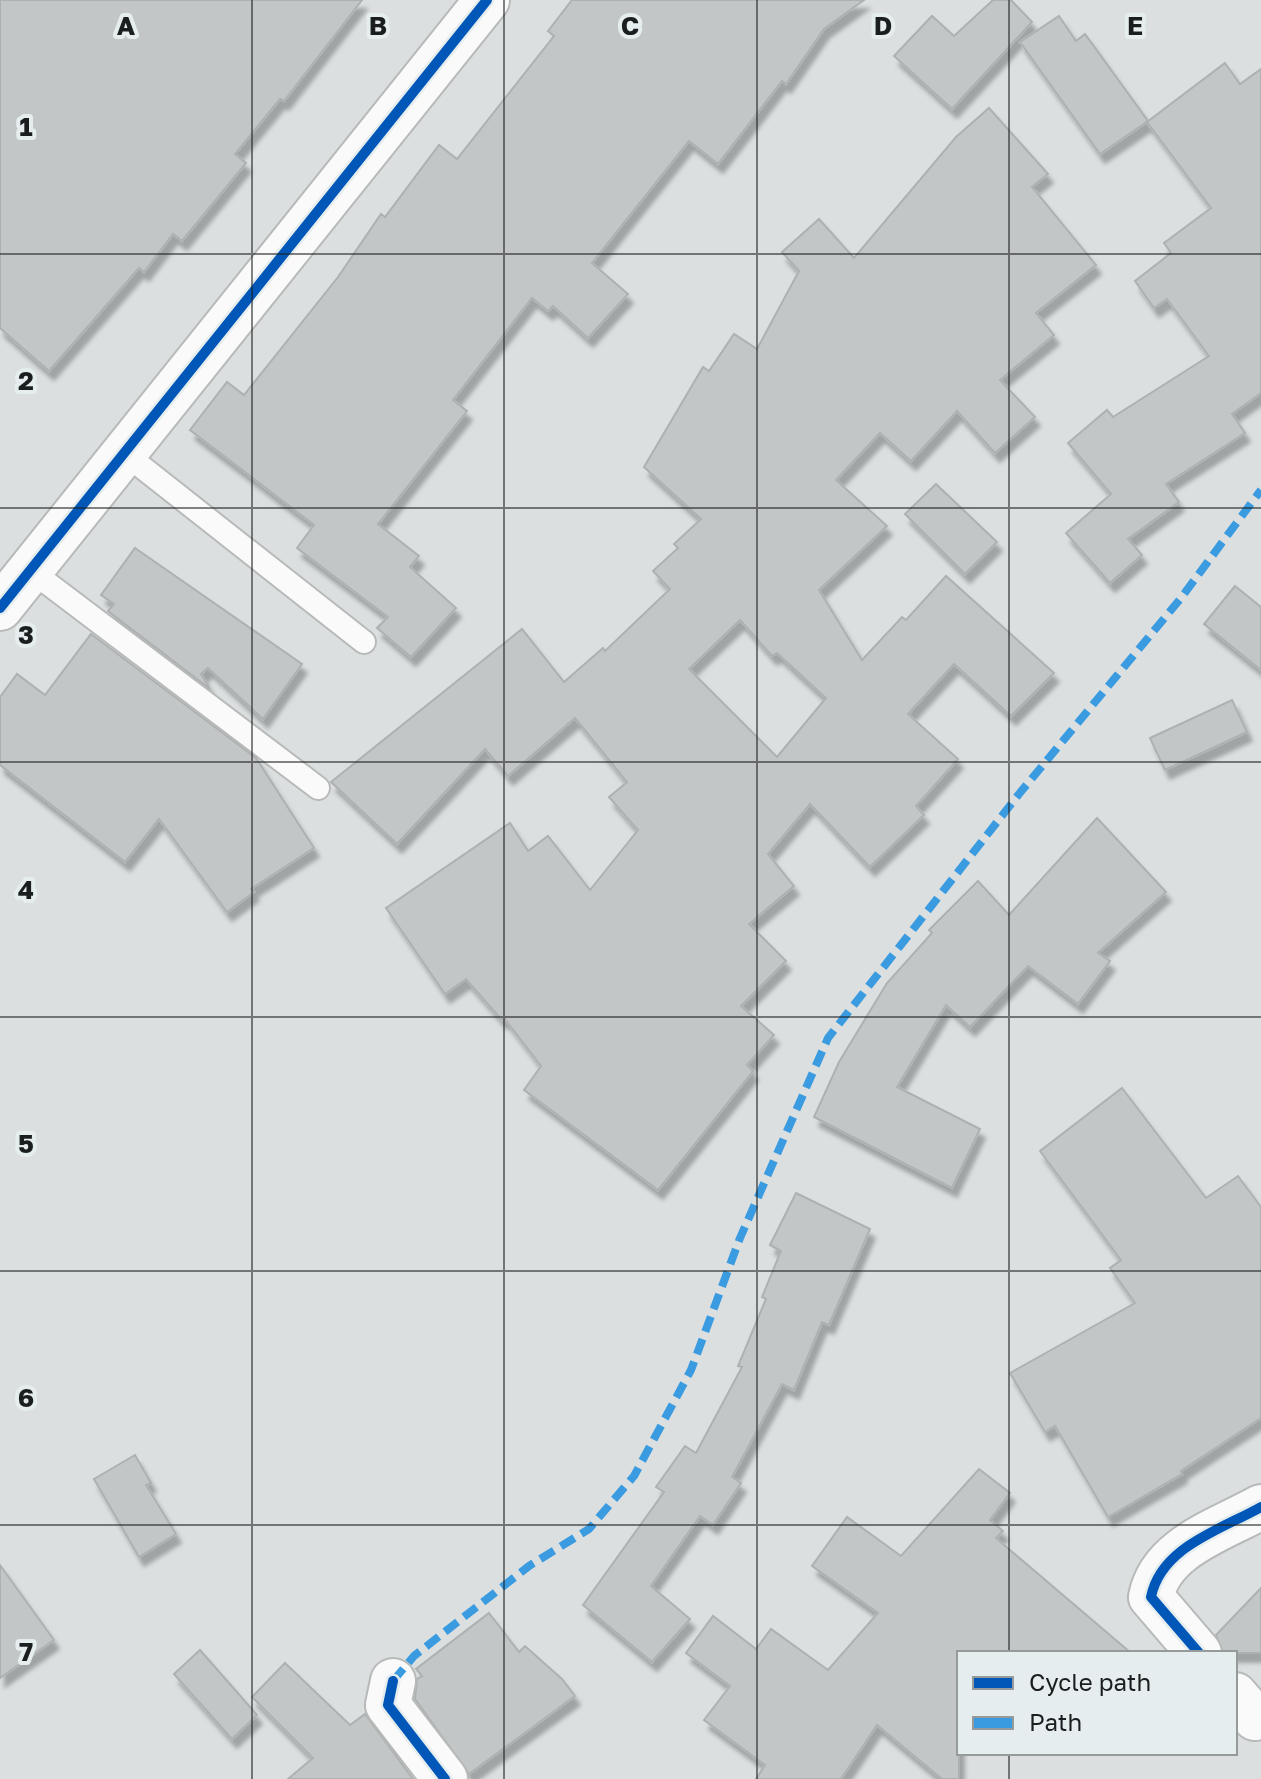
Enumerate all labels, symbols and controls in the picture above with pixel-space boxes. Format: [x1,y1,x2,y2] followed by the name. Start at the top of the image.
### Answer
[117,10,136,41] text: A
[369,10,387,41] text: B
[621,10,639,41] text: C
[874,10,892,41] text: D
[1127,10,1143,41] text: E
[19,111,33,142] text: 1
[18,365,34,396] text: 2
[18,619,34,650] text: 3
[18,874,34,905] text: 4
[18,1128,34,1159] text: 5
[18,1382,34,1413] text: 6
[19,1636,33,1667] text: 7
[957,1651,1237,1755] legend
[1029,1667,1151,1696] text: Cycle path
[1029,1707,1082,1736] text: Path

